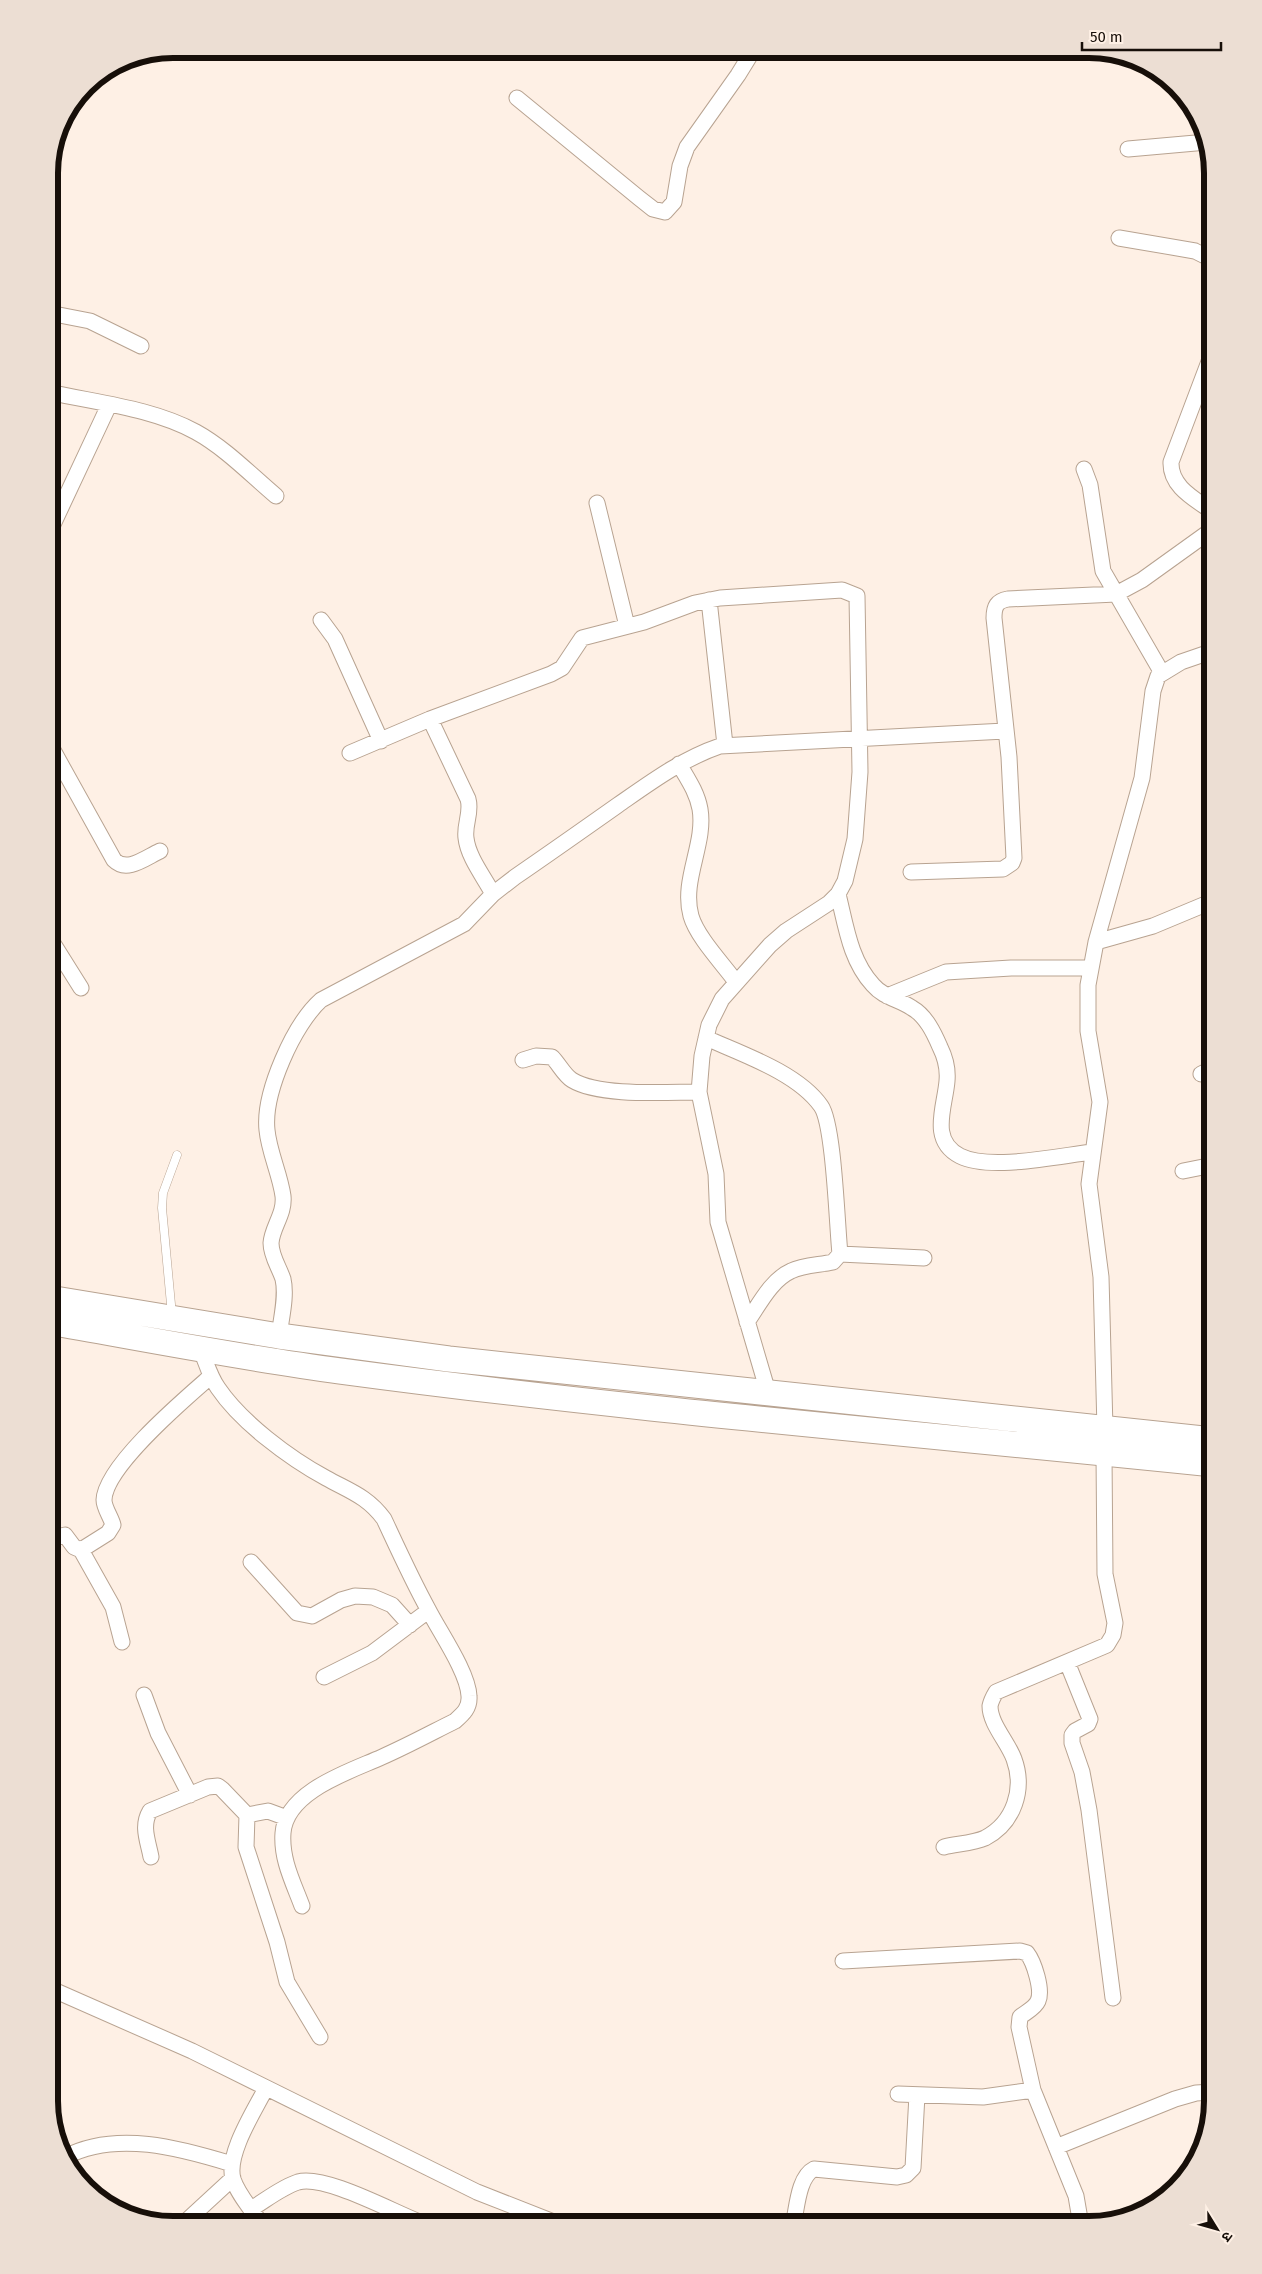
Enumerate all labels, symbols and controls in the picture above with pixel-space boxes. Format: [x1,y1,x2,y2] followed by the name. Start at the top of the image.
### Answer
[1082,20,1221,52] scale bar
[1090,28,1123,46] text: 50 m
[1192,2204,1242,2254] north arrow
[1217,2228,1236,2246] text: उ

